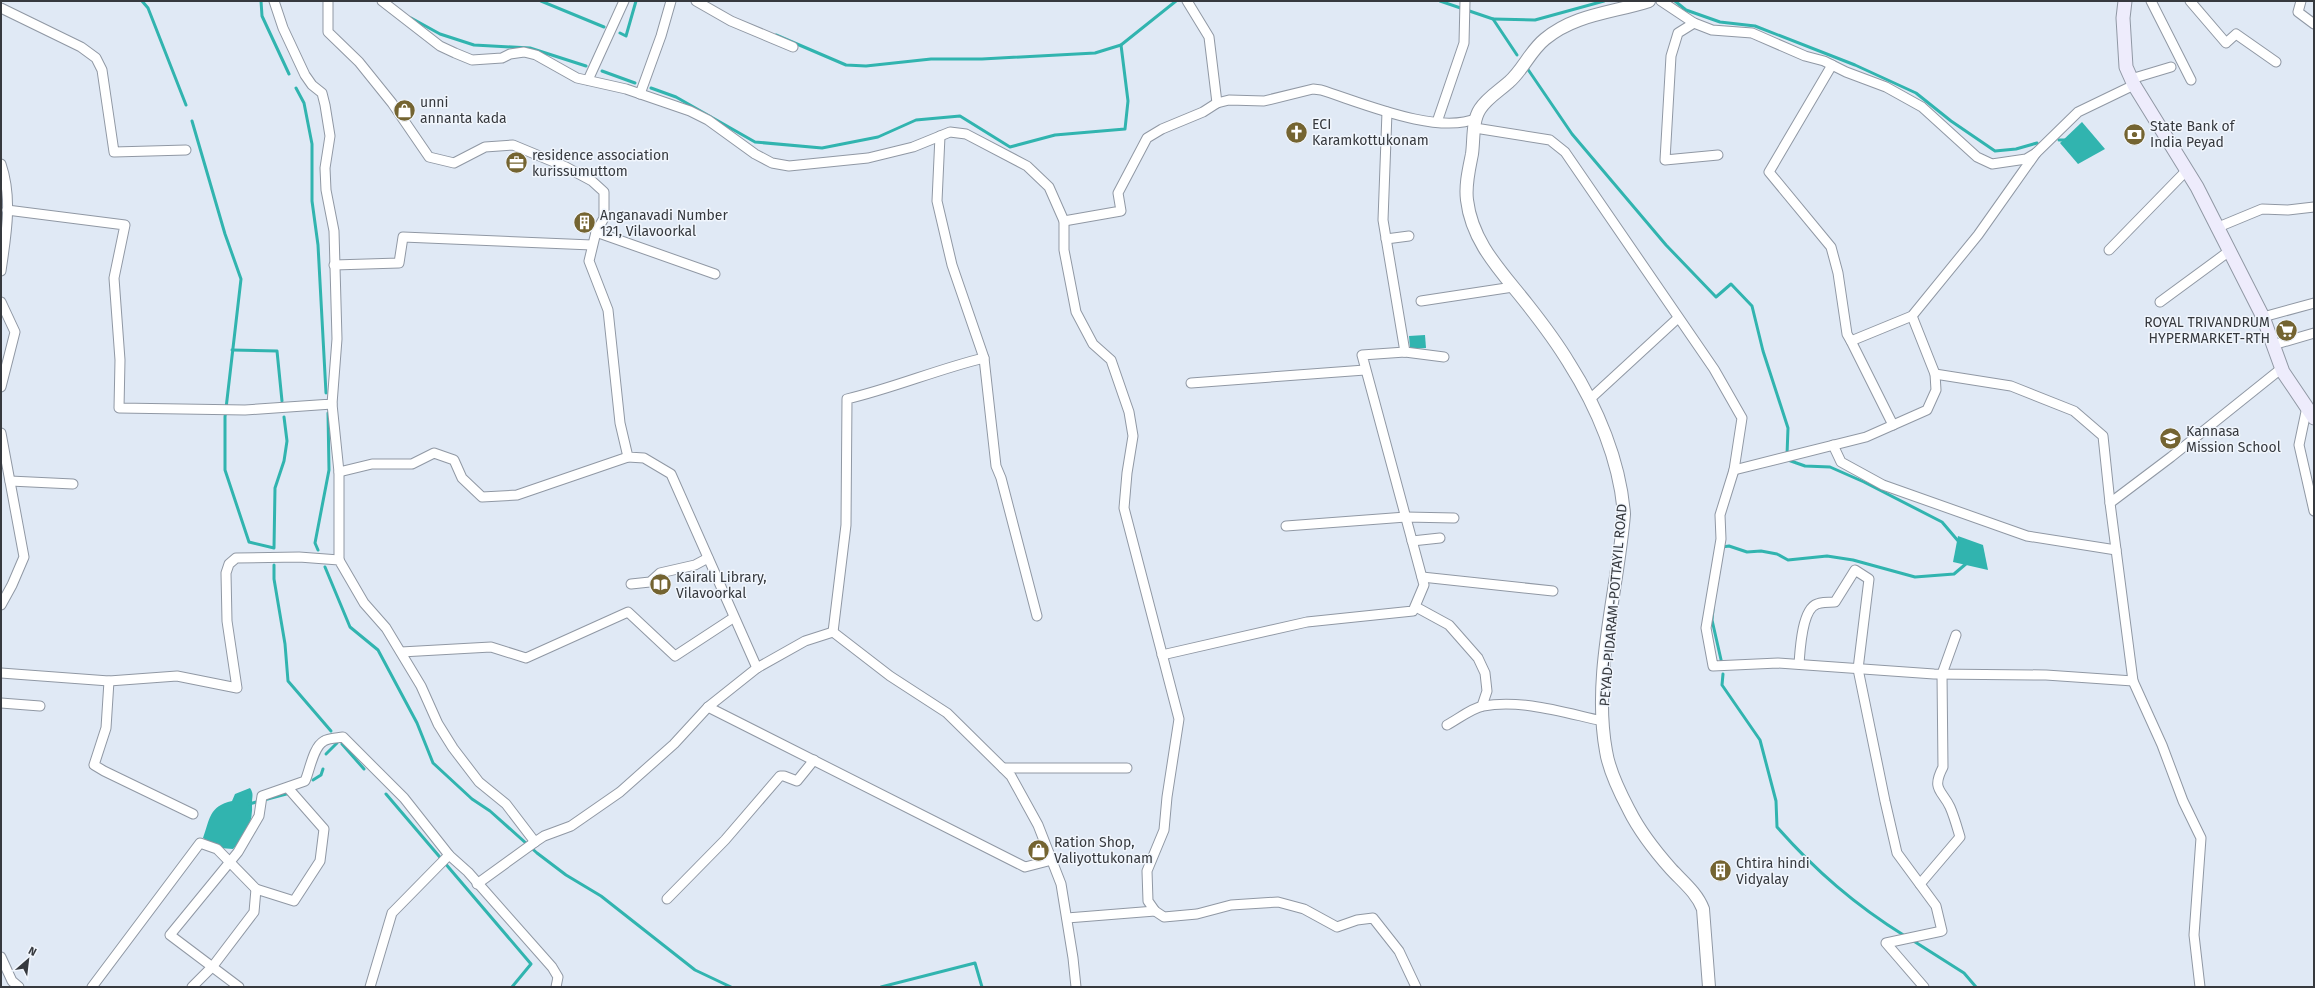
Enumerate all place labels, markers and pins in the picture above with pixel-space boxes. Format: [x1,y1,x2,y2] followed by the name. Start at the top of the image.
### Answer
[420,94,507,127] place label: unni annanta kada
[391,97,417,123] shop icon: unni annanta kada
[1312,116,1429,149] place label: ECI Karamkottukonam
[2150,118,2236,151] place label: State Bank of India Peyad
[1284,119,1310,145] church icon: ECI Karamkottukonam
[2122,121,2148,147] bank icon: State Bank of India Peyad
[532,147,669,180] place label: residence association kurissumuttom
[503,150,529,176] office icon: residence association kurissumuttom
[600,207,728,240] place label: Anganavadi Number 121, Vilavoorkal
[571,210,597,236] building icon: Anganavadi Number 121, Vilavoorkal
[2144,314,2270,347] place label: ROYAL TRIVANDRUM HYPERMARKET-RTH
[2273,317,2299,343] supermarket icon: ROYAL TRIVANDRUM HYPERMARKET-RTH
[2186,423,2281,456] place label: Kannasa Mission School
[2157,426,2183,452] school or university icon: Kannasa Mission School
[676,569,767,602] place label: Kairali Library, Vilavoorkal
[647,572,673,598] library icon: Kairali Library, Vilavoorkal
[1054,834,1153,867] place label: Ration Shop, Valiyottukonam
[1025,837,1051,863] shop icon: Ration Shop, Valiyottukonam
[1736,855,1810,888] place label: Chtira hindi Vidyalay
[1707,858,1733,884] building icon: Chtira hindi Vidyalay

